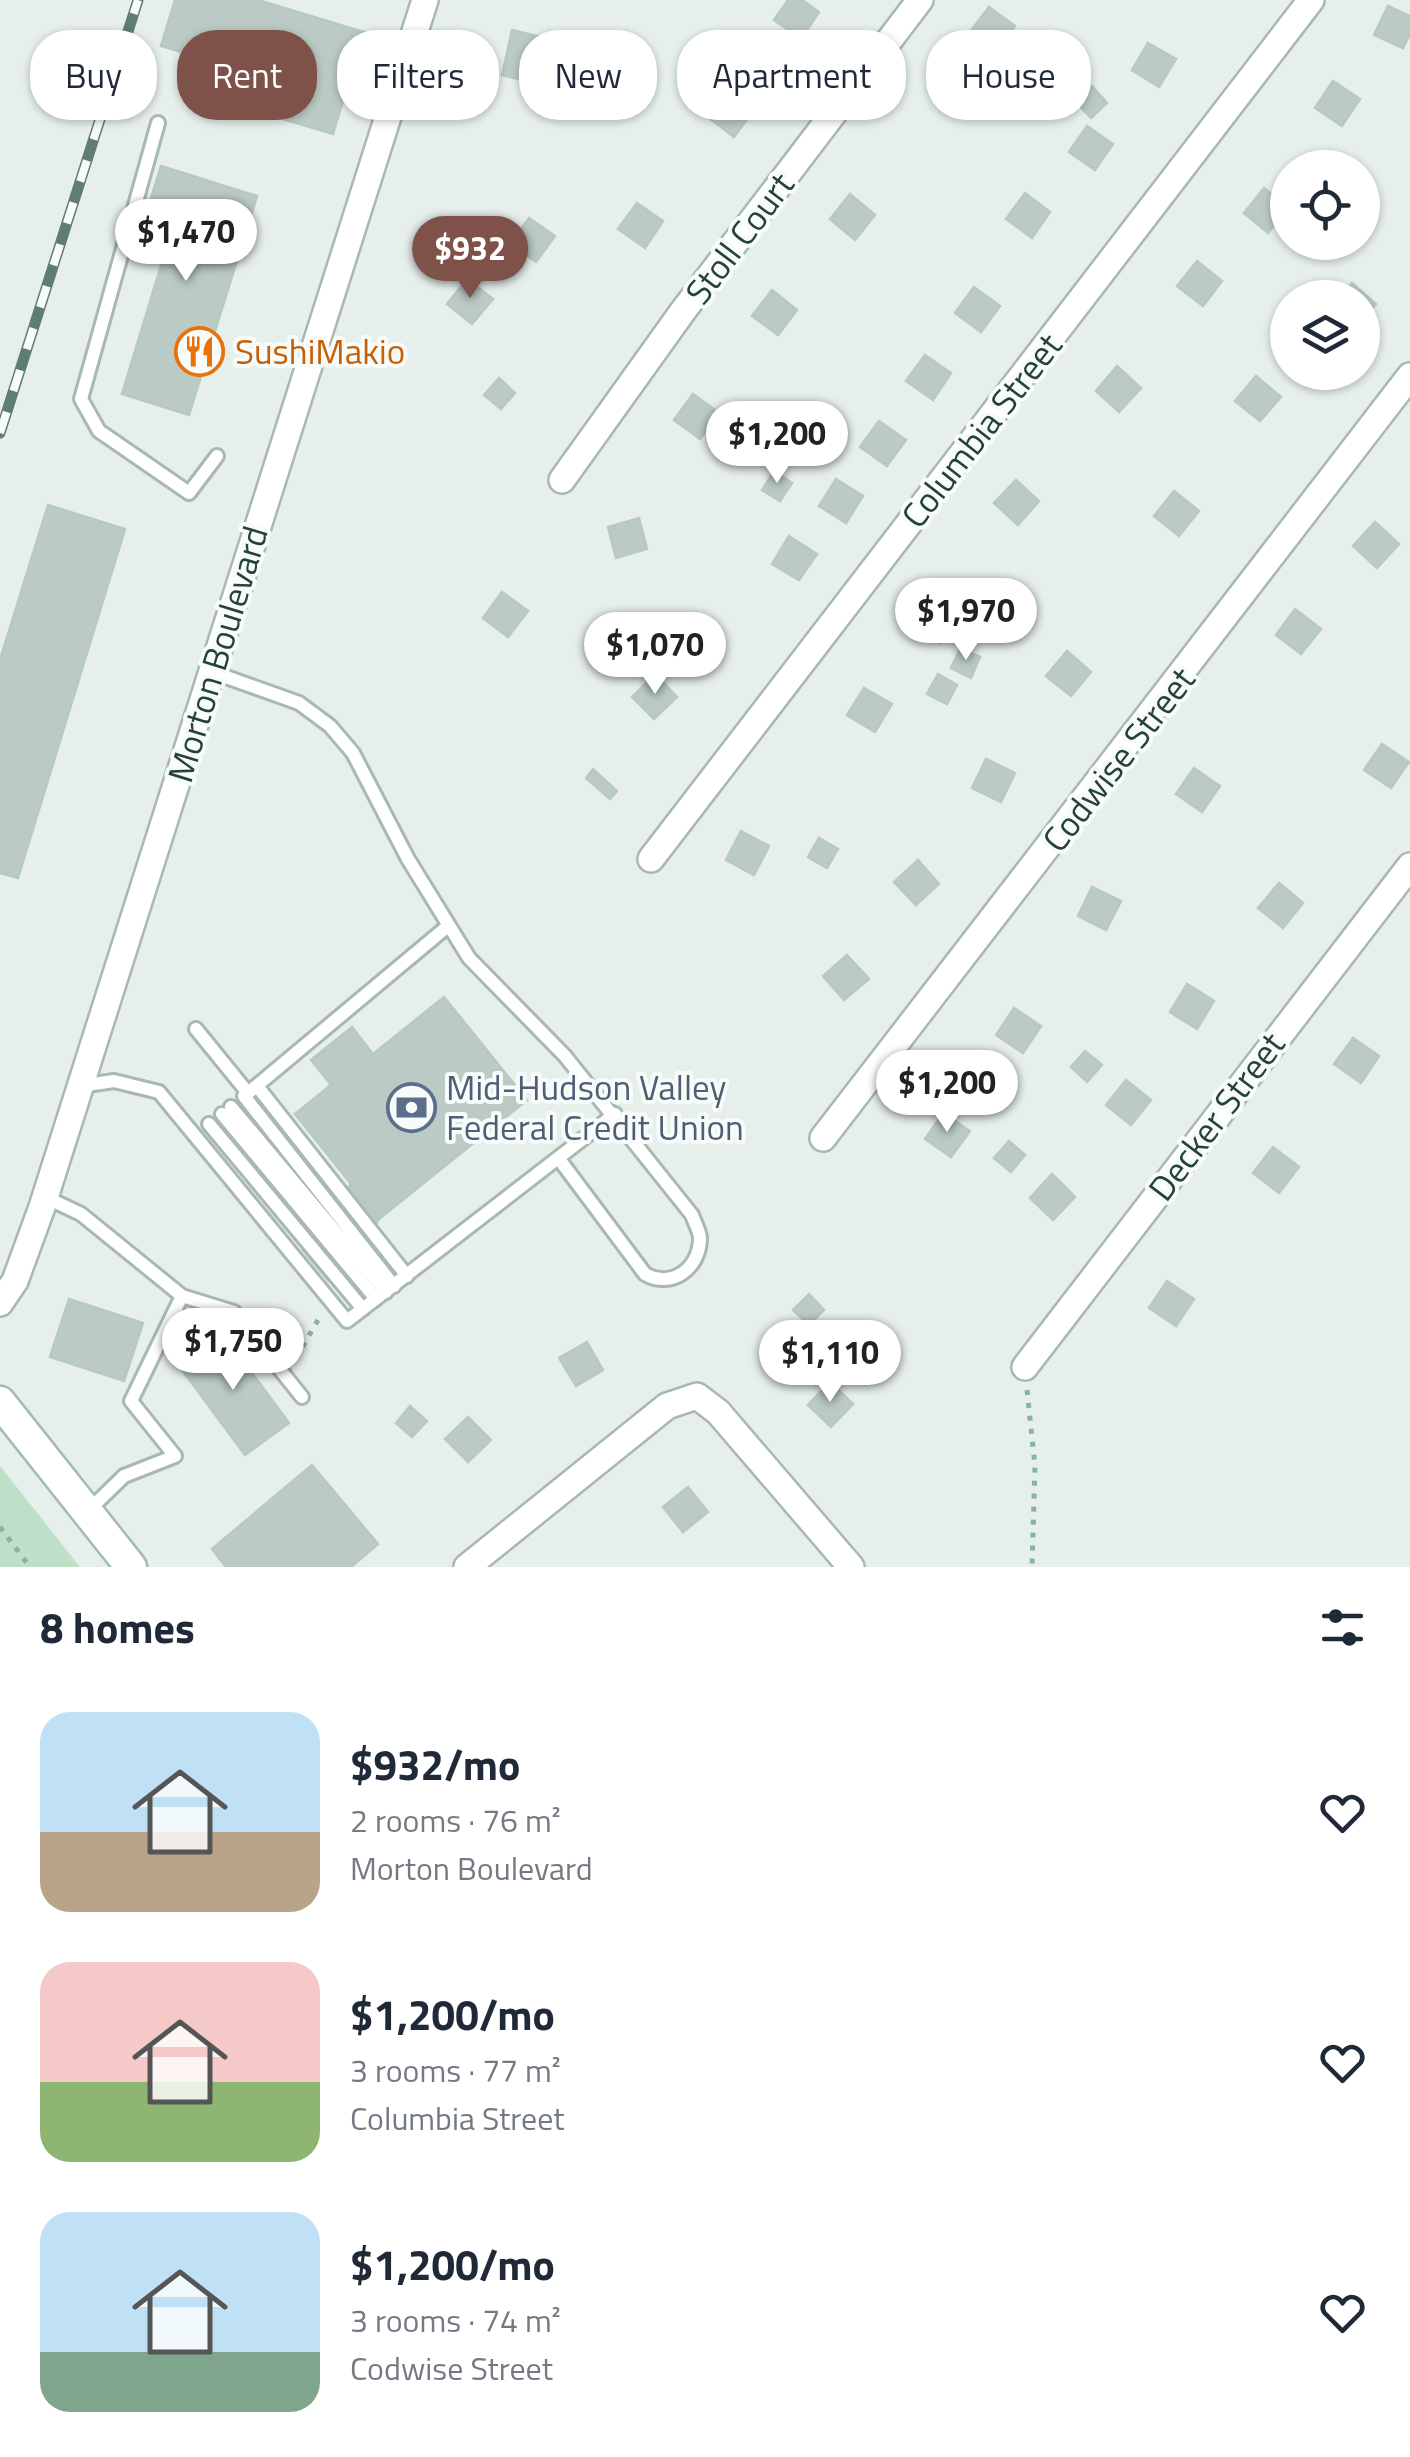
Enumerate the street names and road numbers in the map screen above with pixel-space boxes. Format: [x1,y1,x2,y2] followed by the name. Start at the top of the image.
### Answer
[671,160,807,316] street label: Stoll Court
[887,321,1075,539] street label: Columbia Street
[152,519,282,789] street label: Morton Boulevard
[1028,655,1208,863] street label: Codwise Street
[1134,1020,1298,1212] street label: Decker Street

